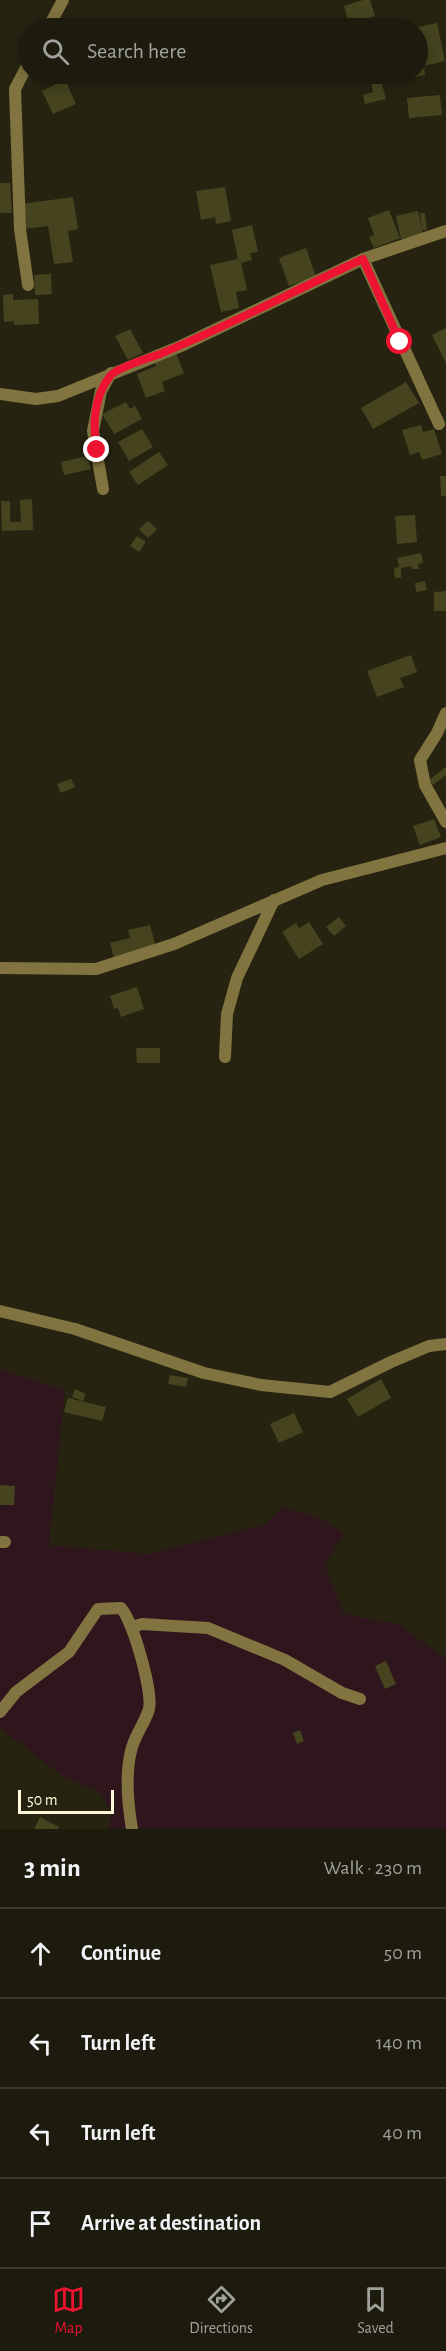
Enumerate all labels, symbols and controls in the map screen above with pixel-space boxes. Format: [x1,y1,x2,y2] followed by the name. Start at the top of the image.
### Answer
[18,18,428,84] search box
[39,35,72,68] icon: search
[87,40,186,62] text: Search here
[386,328,412,354] route start
[83,436,109,462] route end
[18,1787,114,1814] scale bar
[27,1792,58,1808] text: 50 m
[24,1855,81,1881] text: 3 min
[324,1858,422,1878] text: Walk · 230 m
[24,1937,57,1970] icon: ahead
[81,1942,161,1964] text: Continue
[384,1943,422,1963] text: 50 m
[24,2027,57,2060] icon: left
[81,2032,155,2054] text: Turn left
[376,2033,422,2053] text: 140 m
[24,2117,57,2150] icon: left
[81,2122,155,2144] text: Turn left
[383,2123,422,2143] text: 40 m
[24,2207,57,2240] icon: arrive
[81,2212,261,2234] text: Arrive at destination
[52,2283,85,2338] tab: Map
[189,2283,253,2338] tab: Directions
[357,2283,394,2338] tab: Saved

